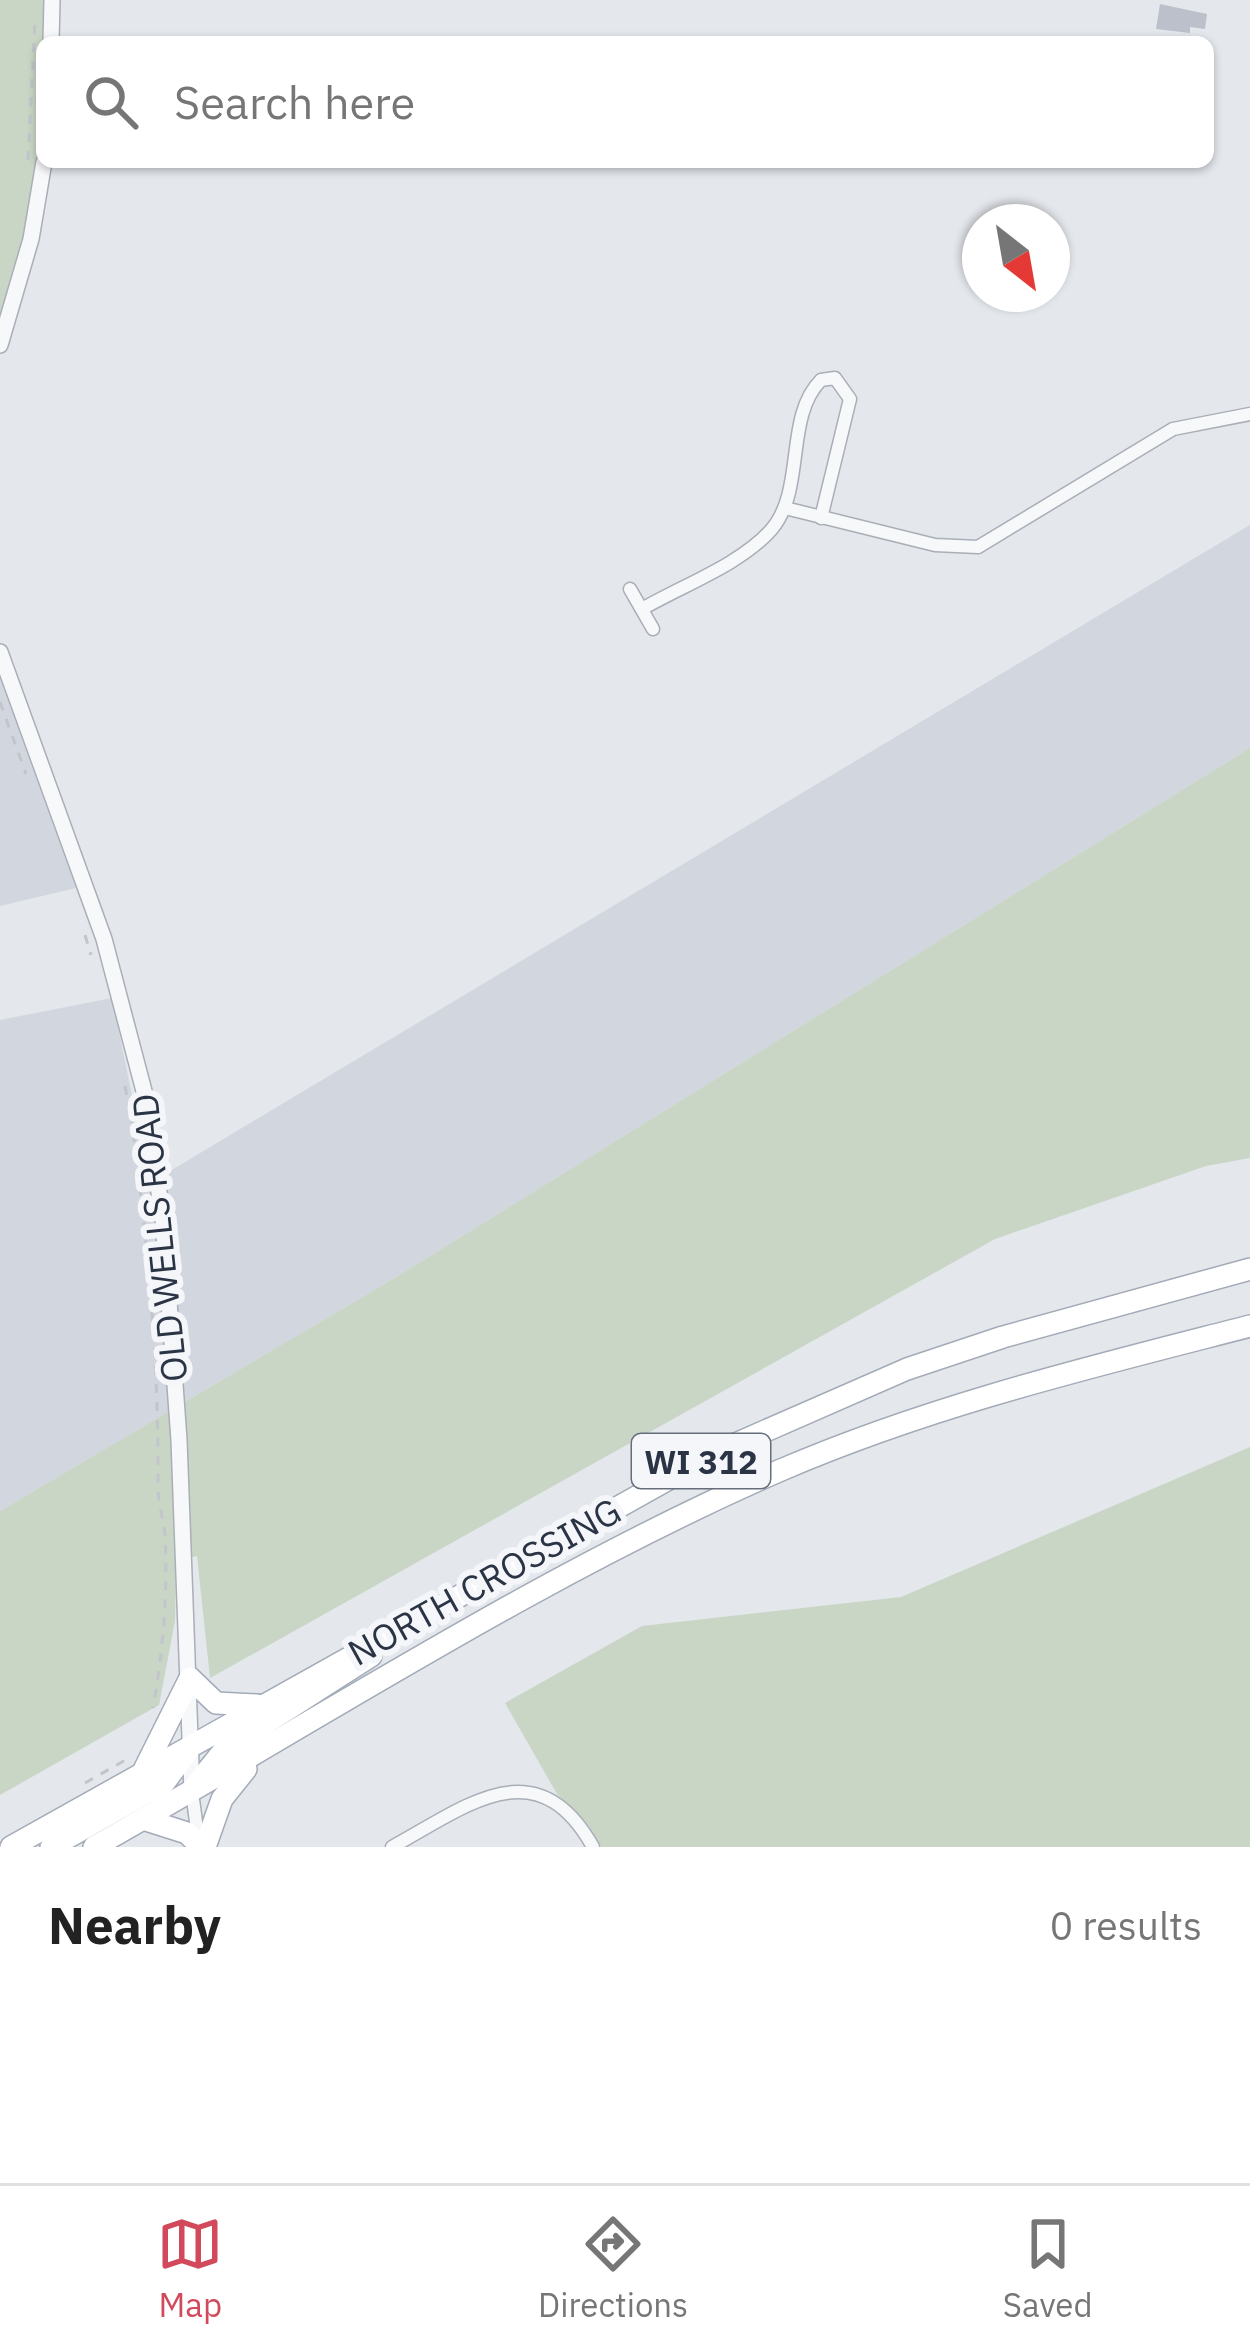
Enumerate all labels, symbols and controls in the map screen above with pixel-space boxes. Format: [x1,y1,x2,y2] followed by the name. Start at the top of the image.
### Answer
[36,36,1214,168] search box
[78,69,144,135] icon: search
[174,73,415,131] text: Search here
[962,204,1070,312] north arrow
[120,1092,198,1384] street label: OLD WELLS ROAD
[632,1434,770,1488] road number: WI 312
[339,1487,629,1675] street label: NORTH CROSSING
[48,1892,221,1958] text: Nearby
[1050,1900,1202,1951] text: 0 results
[157,2211,223,2326] tab: Map
[538,2211,688,2326] tab: Directions
[1003,2211,1093,2326] tab: Saved

